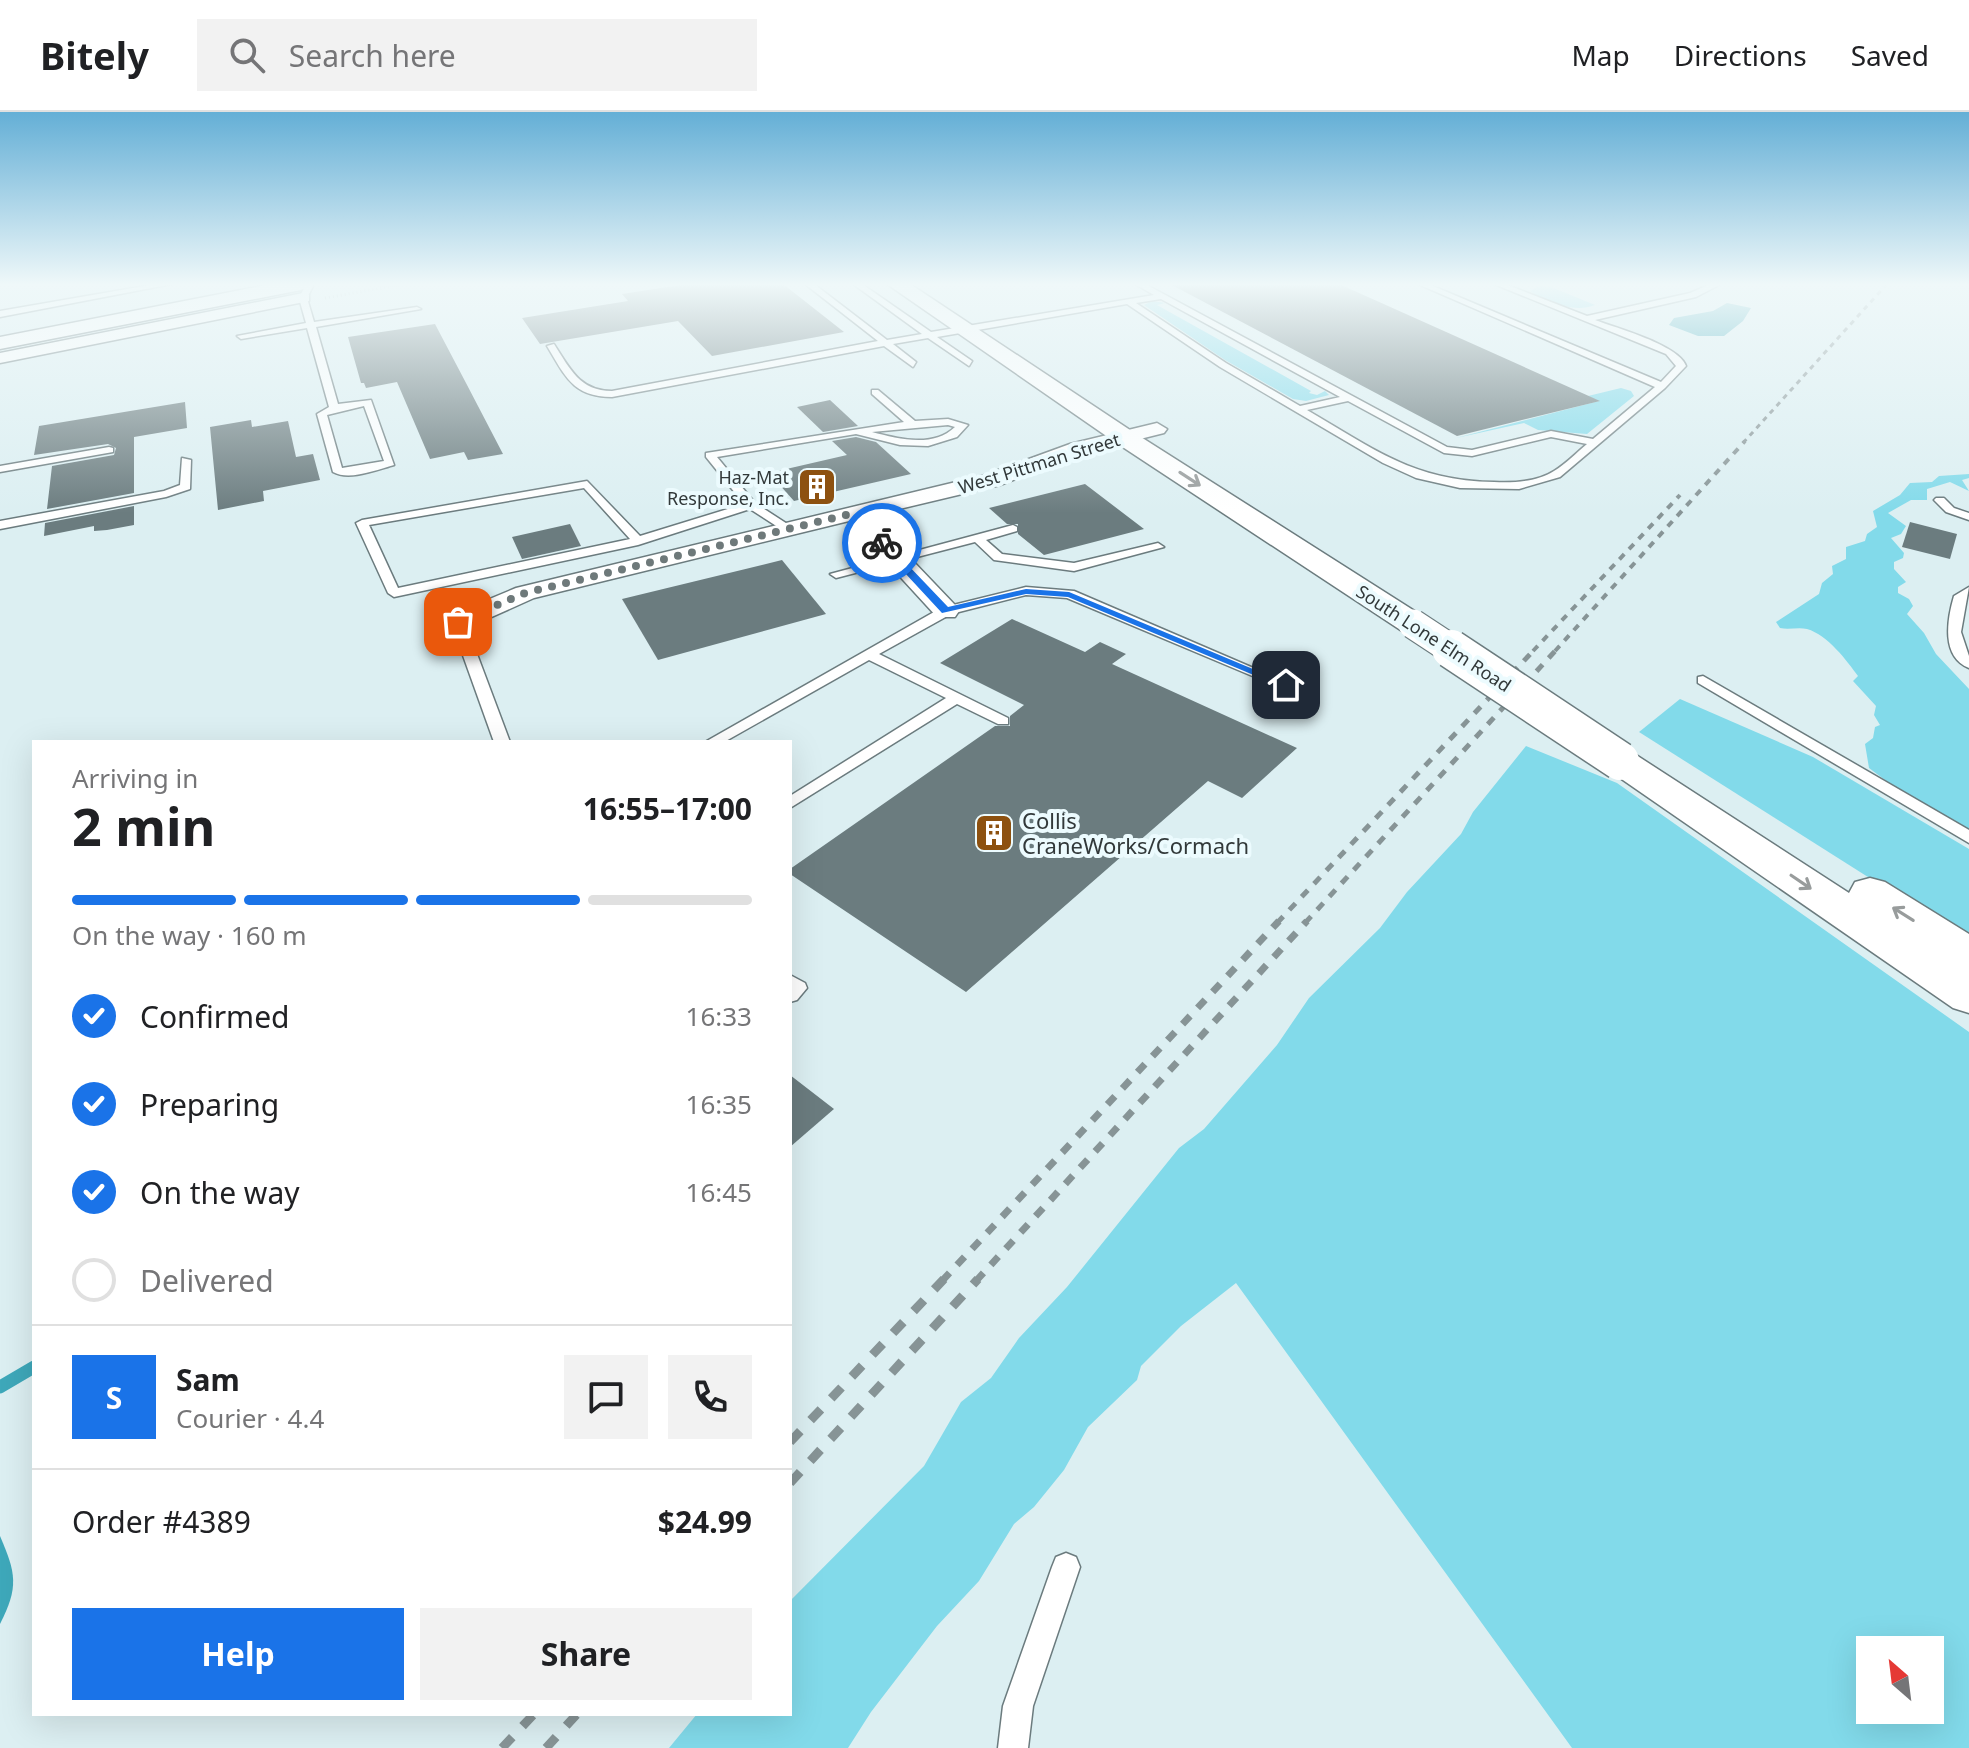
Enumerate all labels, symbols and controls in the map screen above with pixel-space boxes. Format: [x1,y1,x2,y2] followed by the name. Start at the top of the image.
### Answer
[197,19,757,91] search box
[40,29,149,81] text: Bitely
[225,33,269,77] icon: search
[289,35,456,76] text: Search here
[1571,36,1630,74] text: Map
[1674,36,1807,74] text: Directions
[1851,36,1929,74] text: Saved
[955,427,1123,499] street label: West Pittman Street
[667,465,789,510] place label: Haz-Mat Response, Inc.
[796,466,838,508] building icon: Haz-Mat Response, Inc.
[1178,471,1200,487] one-way arrow
[842,503,922,583] courier
[860,521,904,565] icon: bike
[1352,579,1516,697] street label: South Lone Elm Road
[424,588,492,656] pin
[436,600,480,644] icon: bag
[1252,651,1320,719] pin
[1264,663,1308,707] icon: home
[72,760,198,796] text: Arriving in
[583,788,752,829] text: 16:55–17:00
[72,790,215,861] text: 2 min
[1022,805,1249,860] place label: Collis CraneWorks/Cormach
[973,812,1015,854] building icon: Collis CraneWorks/Cormach
[1790,874,1812,891] one-way arrow
[1892,905,1915,921] one-way arrow
[72,917,306,953] text: On the way · 160 m
[72,994,116,1038] icon: check
[140,996,290,1037] text: Confirmed
[686,998,752,1034] text: 16:33
[72,1082,116,1126] icon: check
[140,1084,279,1125] text: Preparing
[686,1086,752,1122] text: 16:35
[72,1170,116,1214] icon: check
[140,1172,300,1213] text: On the way
[686,1174,752,1210] text: 16:45
[140,1260,274,1301] text: Delivered
[564,1355,648,1439] button: chat
[668,1355,752,1439] button: phone
[176,1359,240,1400] text: Sam
[106,1377,122,1418] text: S
[176,1400,324,1436] text: Courier · 4.4
[72,1501,251,1542] text: Order #4389
[658,1501,752,1542] text: $24.99
[72,1608,404,1700] button: Help
[420,1608,752,1700] button: Share
[1856,1636,1944,1724] north arrow
[1856,1636,1944,1724] map controls

